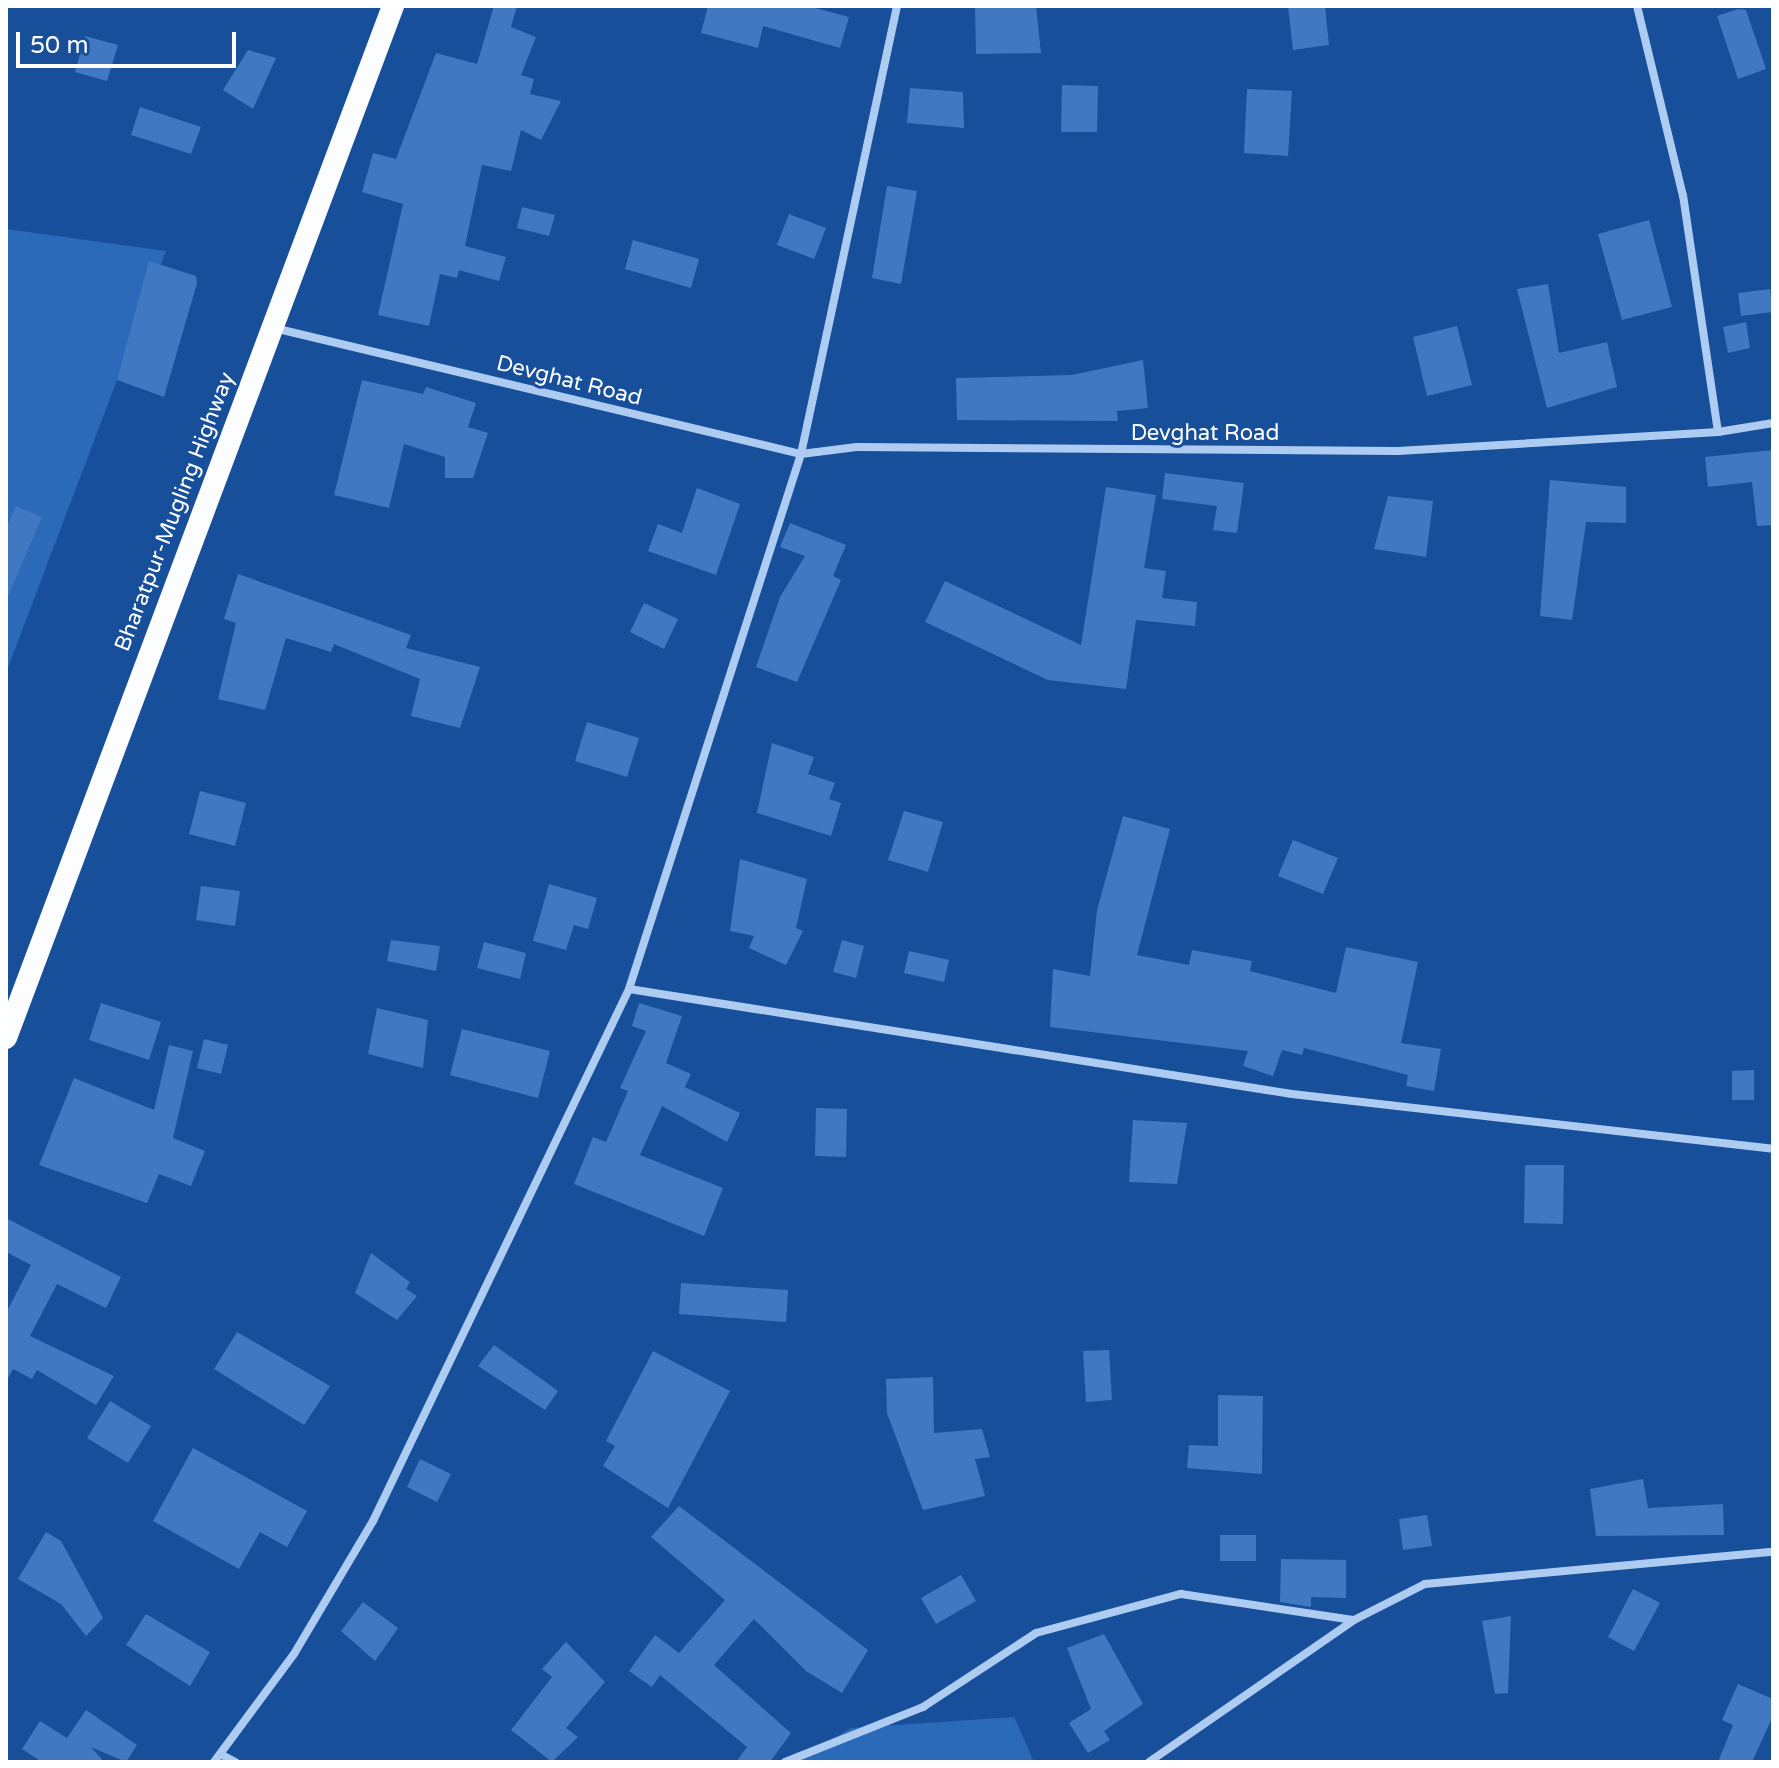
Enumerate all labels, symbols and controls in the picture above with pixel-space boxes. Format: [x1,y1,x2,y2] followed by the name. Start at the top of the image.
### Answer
[20,16,240,66] scale bar
[30,31,88,60] text: 50 m
[494,350,644,412] street label: Devghat Road
[109,369,241,655] street label: Bharatpur-Mugling Highway
[1131,421,1279,447] street label: Devghat Road

